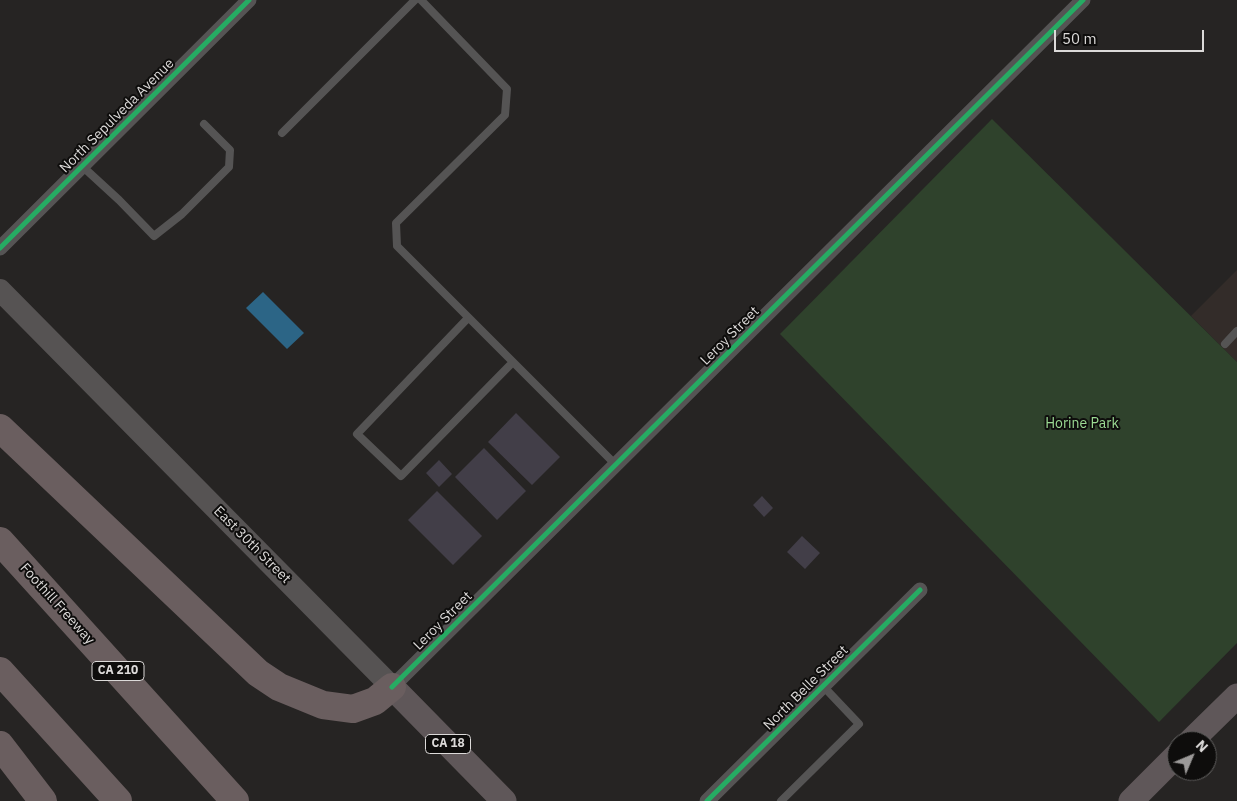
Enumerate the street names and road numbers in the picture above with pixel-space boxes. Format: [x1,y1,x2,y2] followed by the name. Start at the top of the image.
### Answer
[56,55,178,177] street label: North Sepulveda Avenue
[697,303,763,369] street label: Leroy Street
[210,503,294,587] street label: East 30th Street
[16,560,98,648] street label: Foothill Freeway
[410,588,476,654] street label: Leroy Street
[760,642,852,734] street label: North Belle Street
[92,661,144,680] road number: CA 210
[426,734,470,754] road number: CA 18

